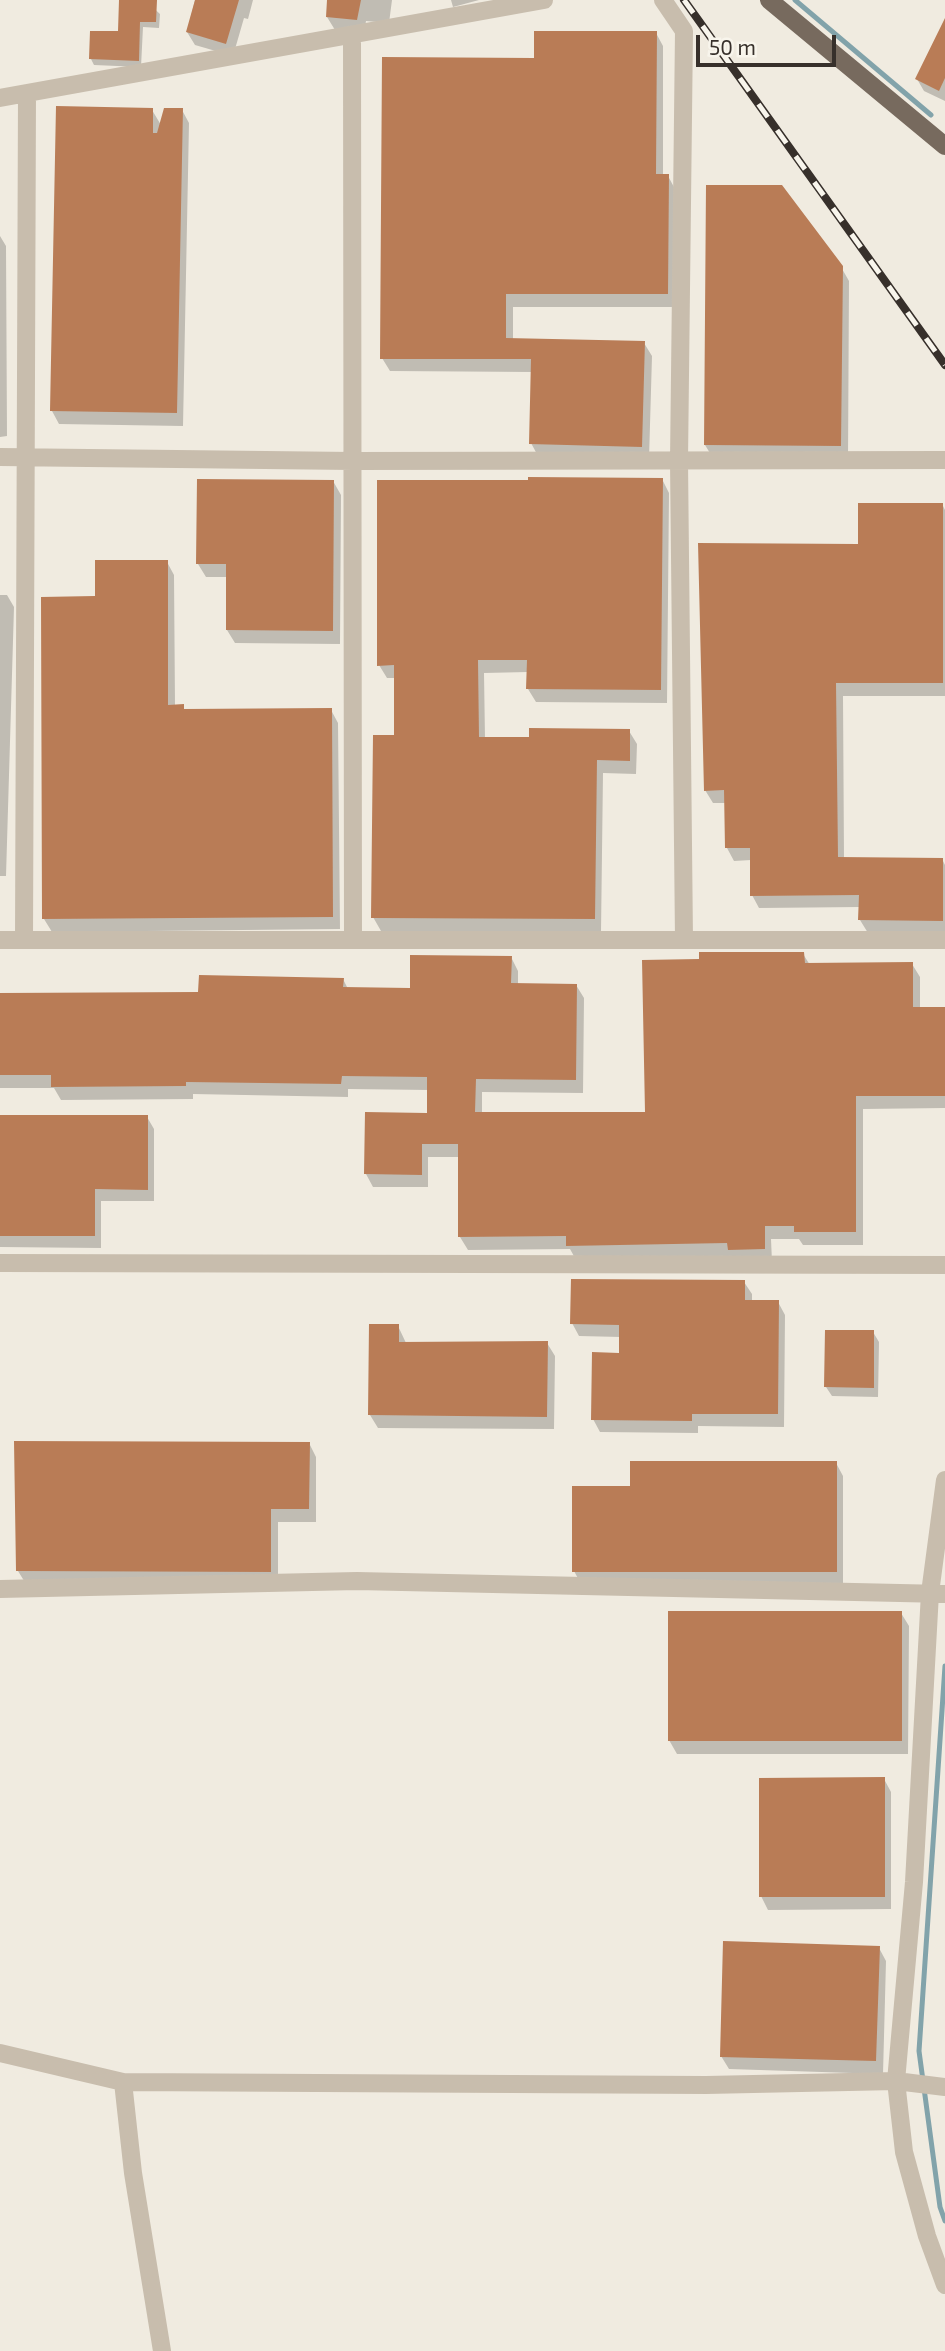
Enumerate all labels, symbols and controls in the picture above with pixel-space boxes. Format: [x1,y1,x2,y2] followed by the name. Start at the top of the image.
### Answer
[700,21,840,65] scale bar
[709,34,756,59] text: 50 m

